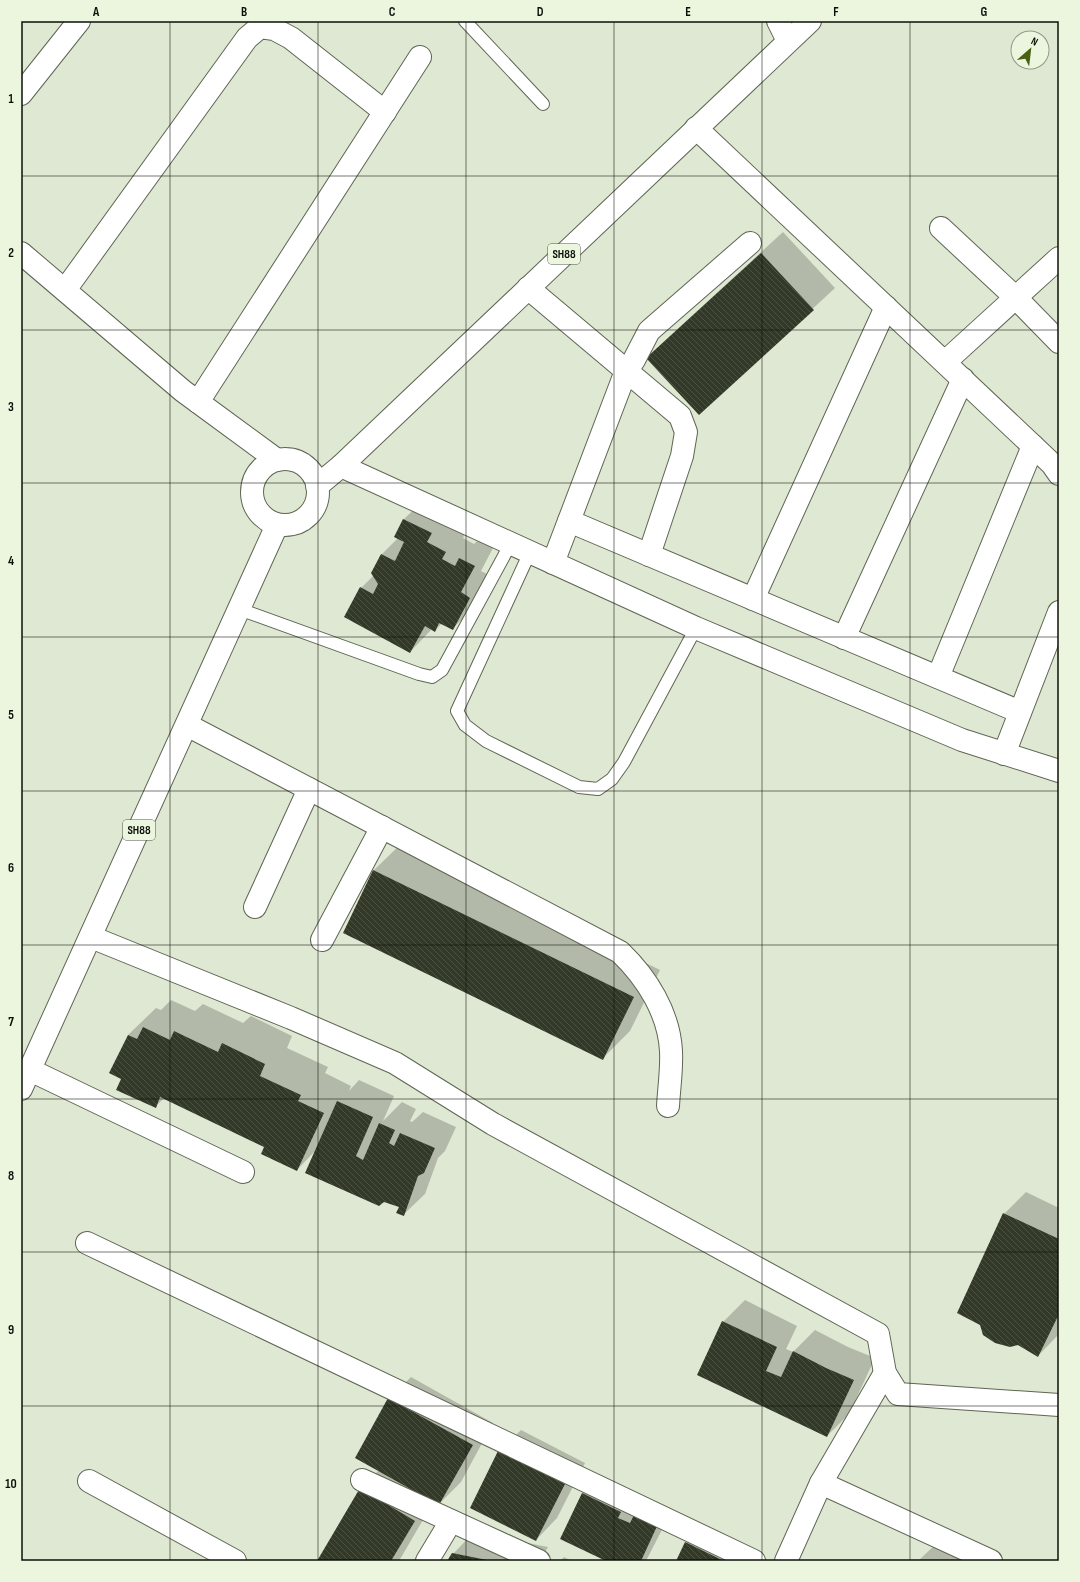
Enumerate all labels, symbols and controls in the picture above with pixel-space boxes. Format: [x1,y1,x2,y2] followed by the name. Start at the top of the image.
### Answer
[92,4,100,20] text: A
[241,4,247,20] text: B
[389,4,396,20] text: C
[537,4,544,20] text: D
[685,4,691,20] text: E
[833,4,839,20] text: F
[981,4,988,20] text: G
[1010,30,1050,70] north arrow
[1029,34,1040,49] text: N
[8,91,14,107] text: 1
[548,244,580,264] road number: SH88
[8,245,14,261] text: 2
[8,399,14,415] text: 3
[8,553,14,569] text: 4
[8,707,14,723] text: 5
[123,820,155,840] road number: SH88
[8,860,14,876] text: 6
[8,1014,14,1030] text: 7
[8,1168,14,1184] text: 8
[8,1322,14,1338] text: 9
[5,1476,17,1492] text: 10

